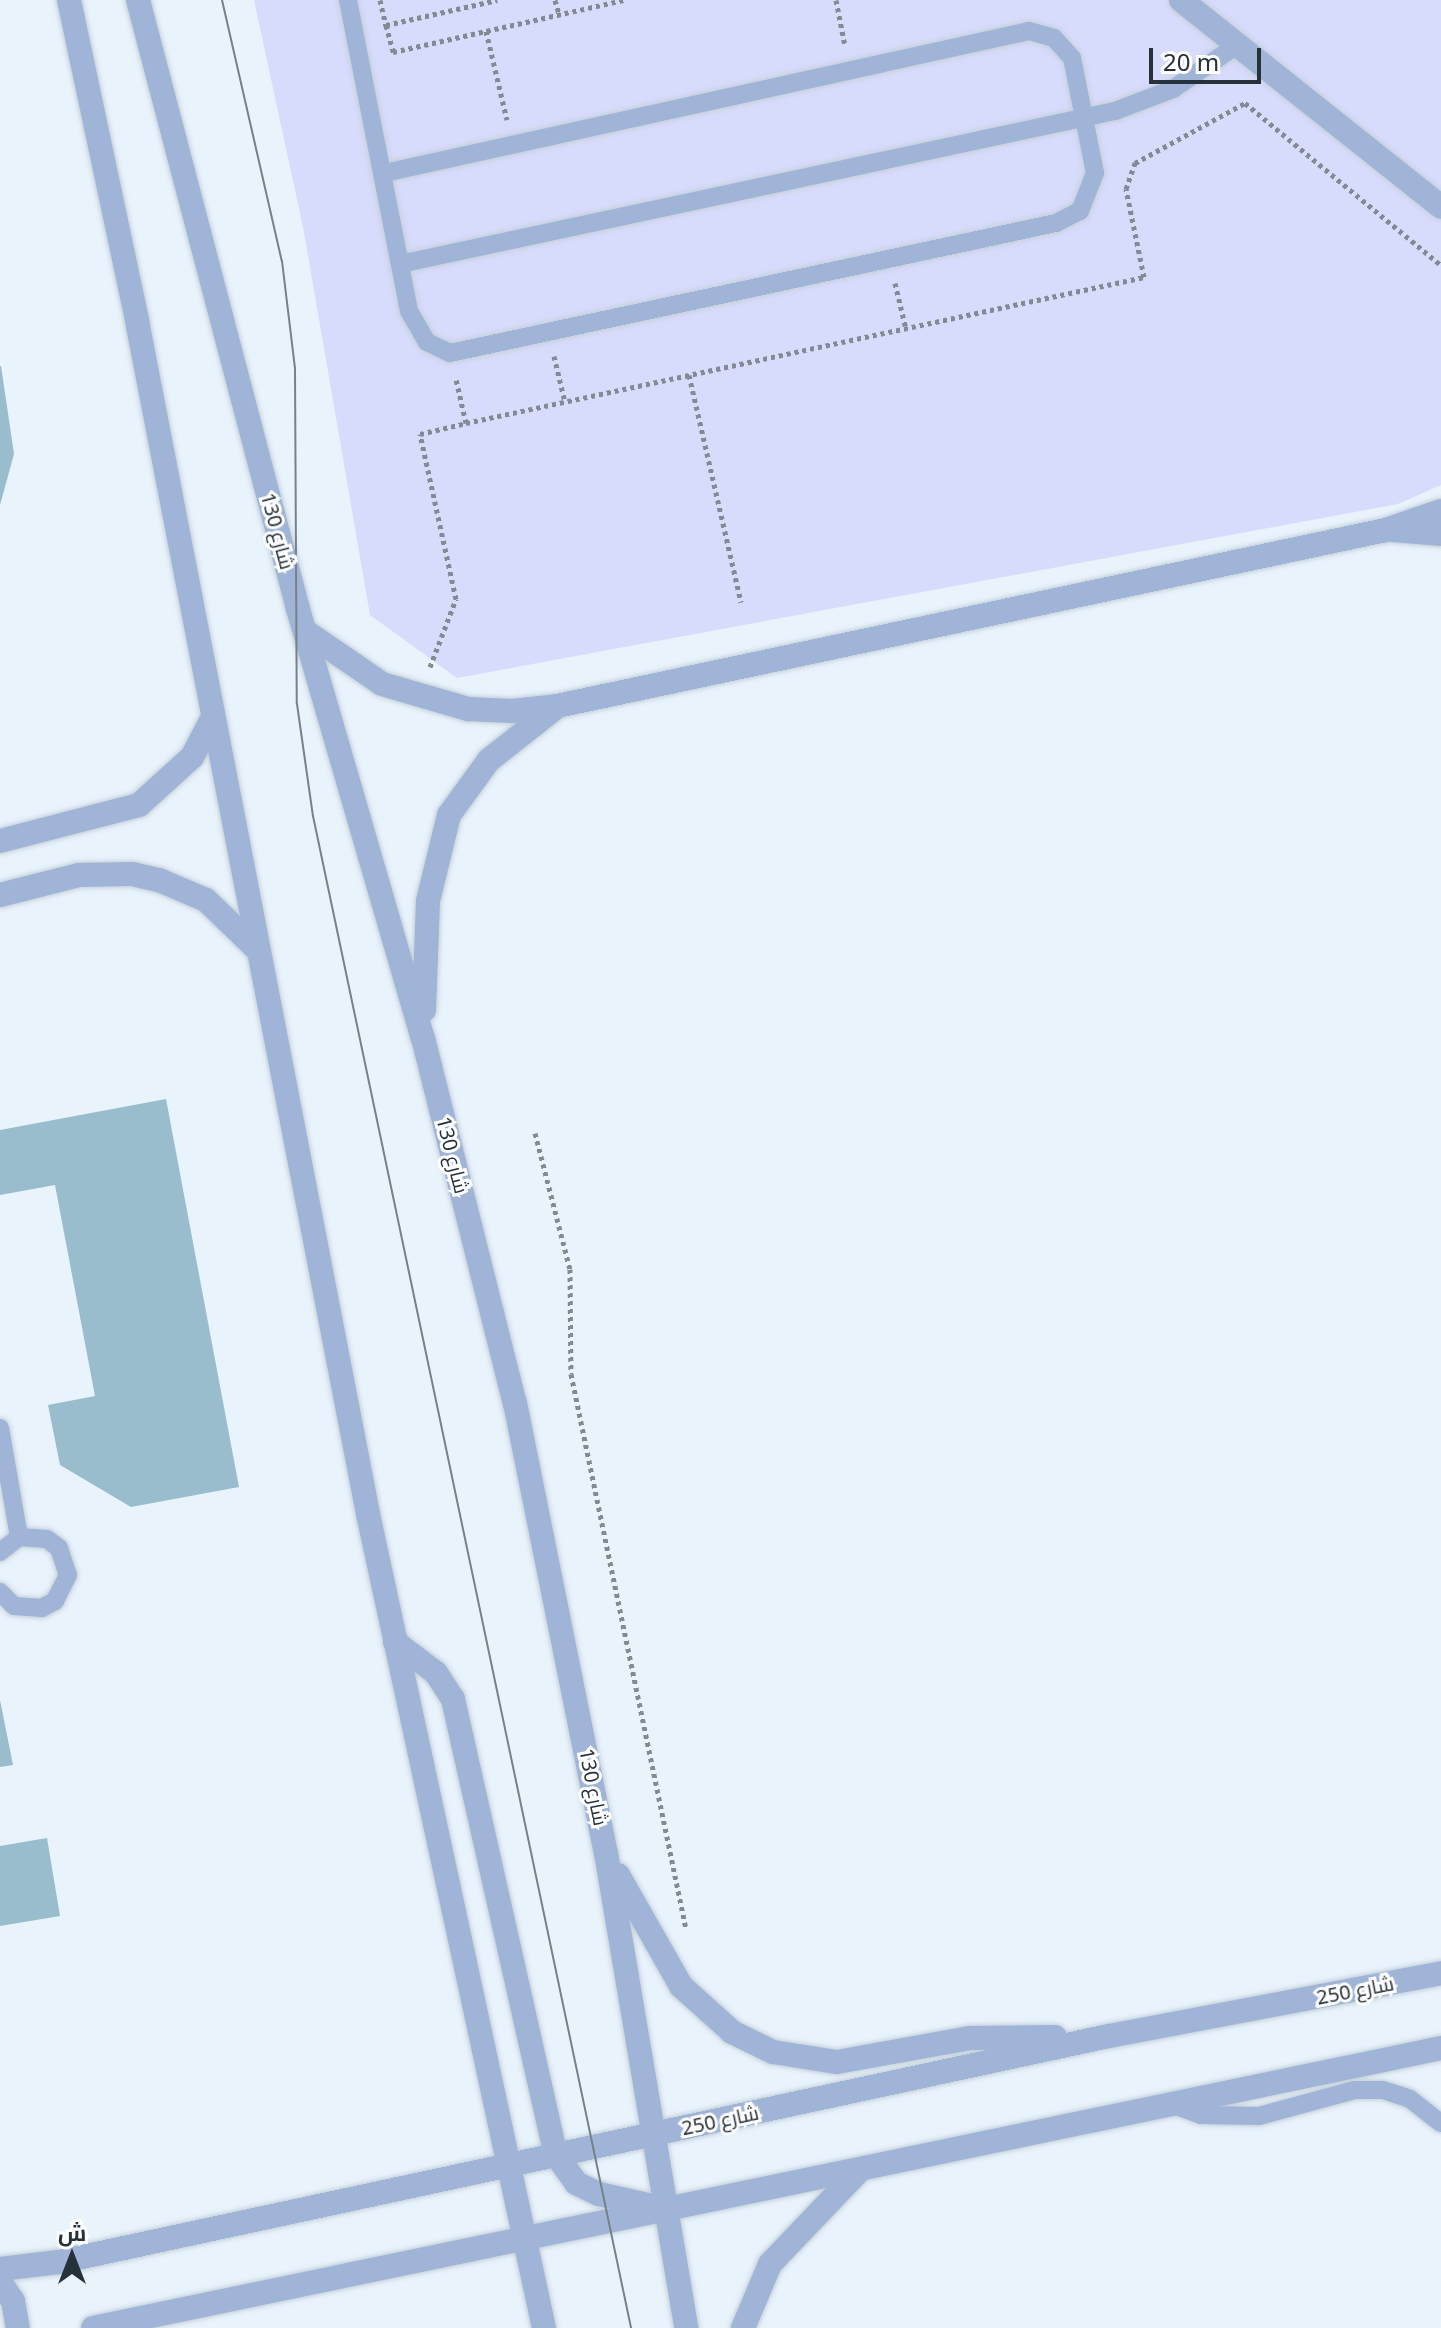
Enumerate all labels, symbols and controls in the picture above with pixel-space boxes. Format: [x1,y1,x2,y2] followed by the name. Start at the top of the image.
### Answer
[1153,32,1265,82] scale bar
[1163,45,1219,78] text: 20 m
[256,490,300,572] street label: شارع 130
[432,1114,474,1196] street label: شارع 130
[575,1746,613,1828] street label: شارع 130
[1314,1971,1396,2009] street label: شارع 250
[679,2100,761,2140] street label: شارع 250
[32,2216,112,2296] north arrow
[58,2217,86,2247] text: ش

